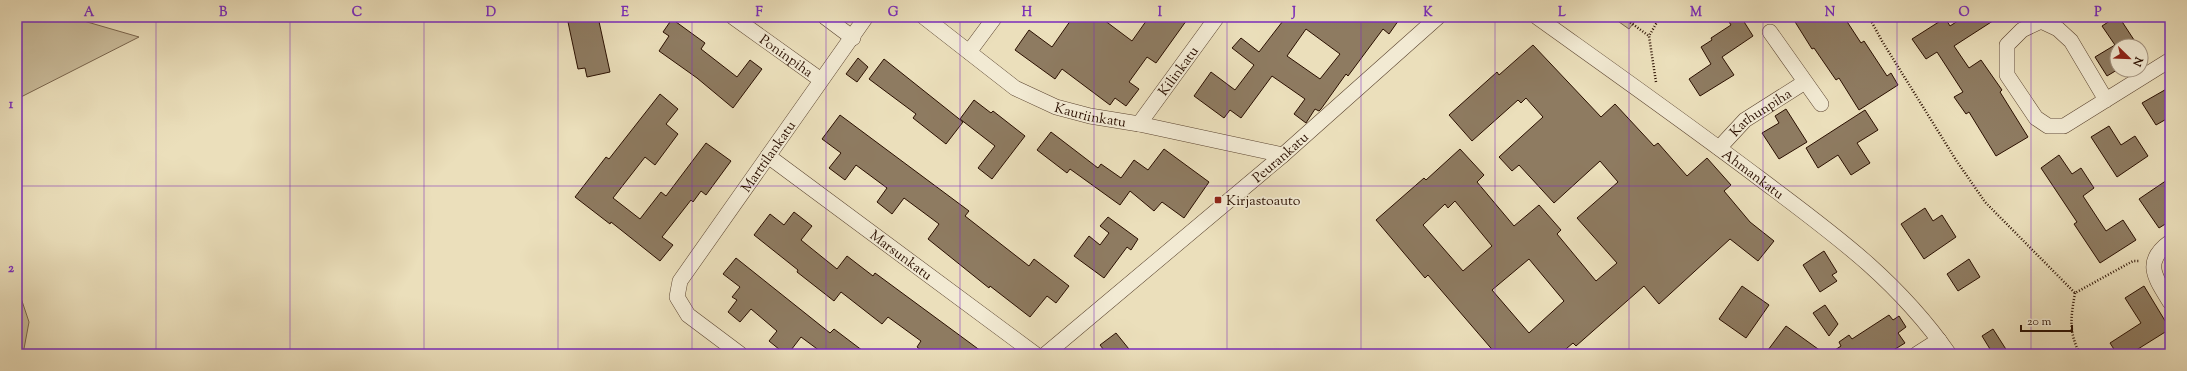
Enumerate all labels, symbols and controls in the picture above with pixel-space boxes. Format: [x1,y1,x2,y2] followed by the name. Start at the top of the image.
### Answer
[84,4,95,22] text: A
[219,4,228,22] text: B
[352,4,362,22] text: C
[486,4,496,22] text: D
[621,4,629,22] text: E
[755,4,763,22] text: F
[888,4,899,22] text: G
[1022,4,1033,22] text: H
[1158,4,1163,22] text: I
[1291,4,1296,22] text: J
[1423,4,1433,22] text: K
[1558,4,1566,22] text: L
[1690,4,1702,22] text: M
[1825,4,1836,22] text: N
[1958,4,1970,22] text: O
[2094,4,2102,22] text: P
[755,31,817,83] street label: Poninpiha
[2109,38,2149,78] north arrow
[1155,43,1204,101] street label: Kilinkatu
[2128,53,2147,69] text: N
[1726,85,1797,142] street label: Karhunpiha
[9,96,14,114] text: 1
[1052,99,1127,134] street label: Kauriinkatu
[737,118,802,197] street label: Marttilankatu
[1249,128,1314,189] street label: Peurankatu
[1717,145,1787,205] street label: Ahmankatu
[1226,192,1301,212] place label: Kirjastoauto
[1213,195,1223,205] marker: Kirjastoauto
[865,227,935,286] street label: Marsunkatu
[8,260,15,278] text: 2
[2021,307,2072,333] scale bar
[2027,313,2052,331] text: 20 m

